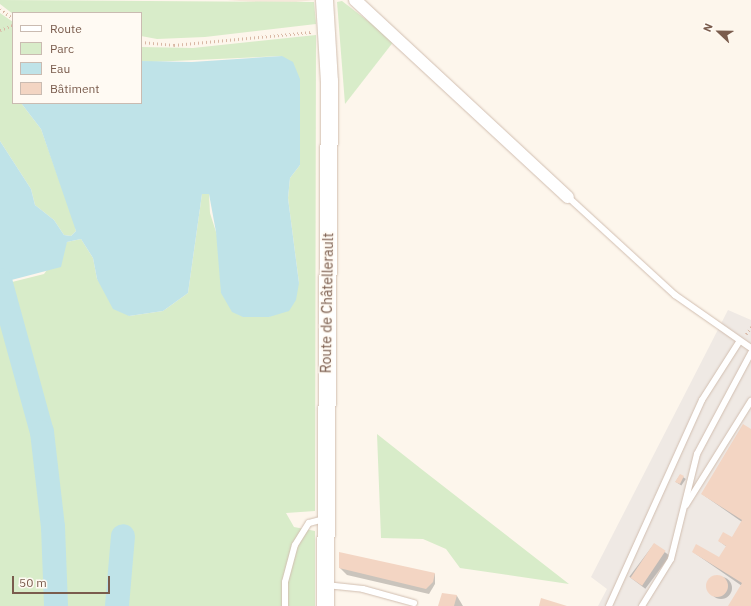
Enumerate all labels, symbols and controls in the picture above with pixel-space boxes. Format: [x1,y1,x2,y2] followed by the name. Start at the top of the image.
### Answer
[12,12,142,104] legend
[699,12,739,52] north arrow
[50,21,82,36] text: Route
[700,21,716,34] text: N
[50,41,74,56] text: Parc
[50,61,70,76] text: Eau
[50,81,100,96] text: Bâtiment
[317,233,337,373] street label: Route de Châtellerault
[14,568,112,594] scale bar
[19,575,47,590] text: 50 m

